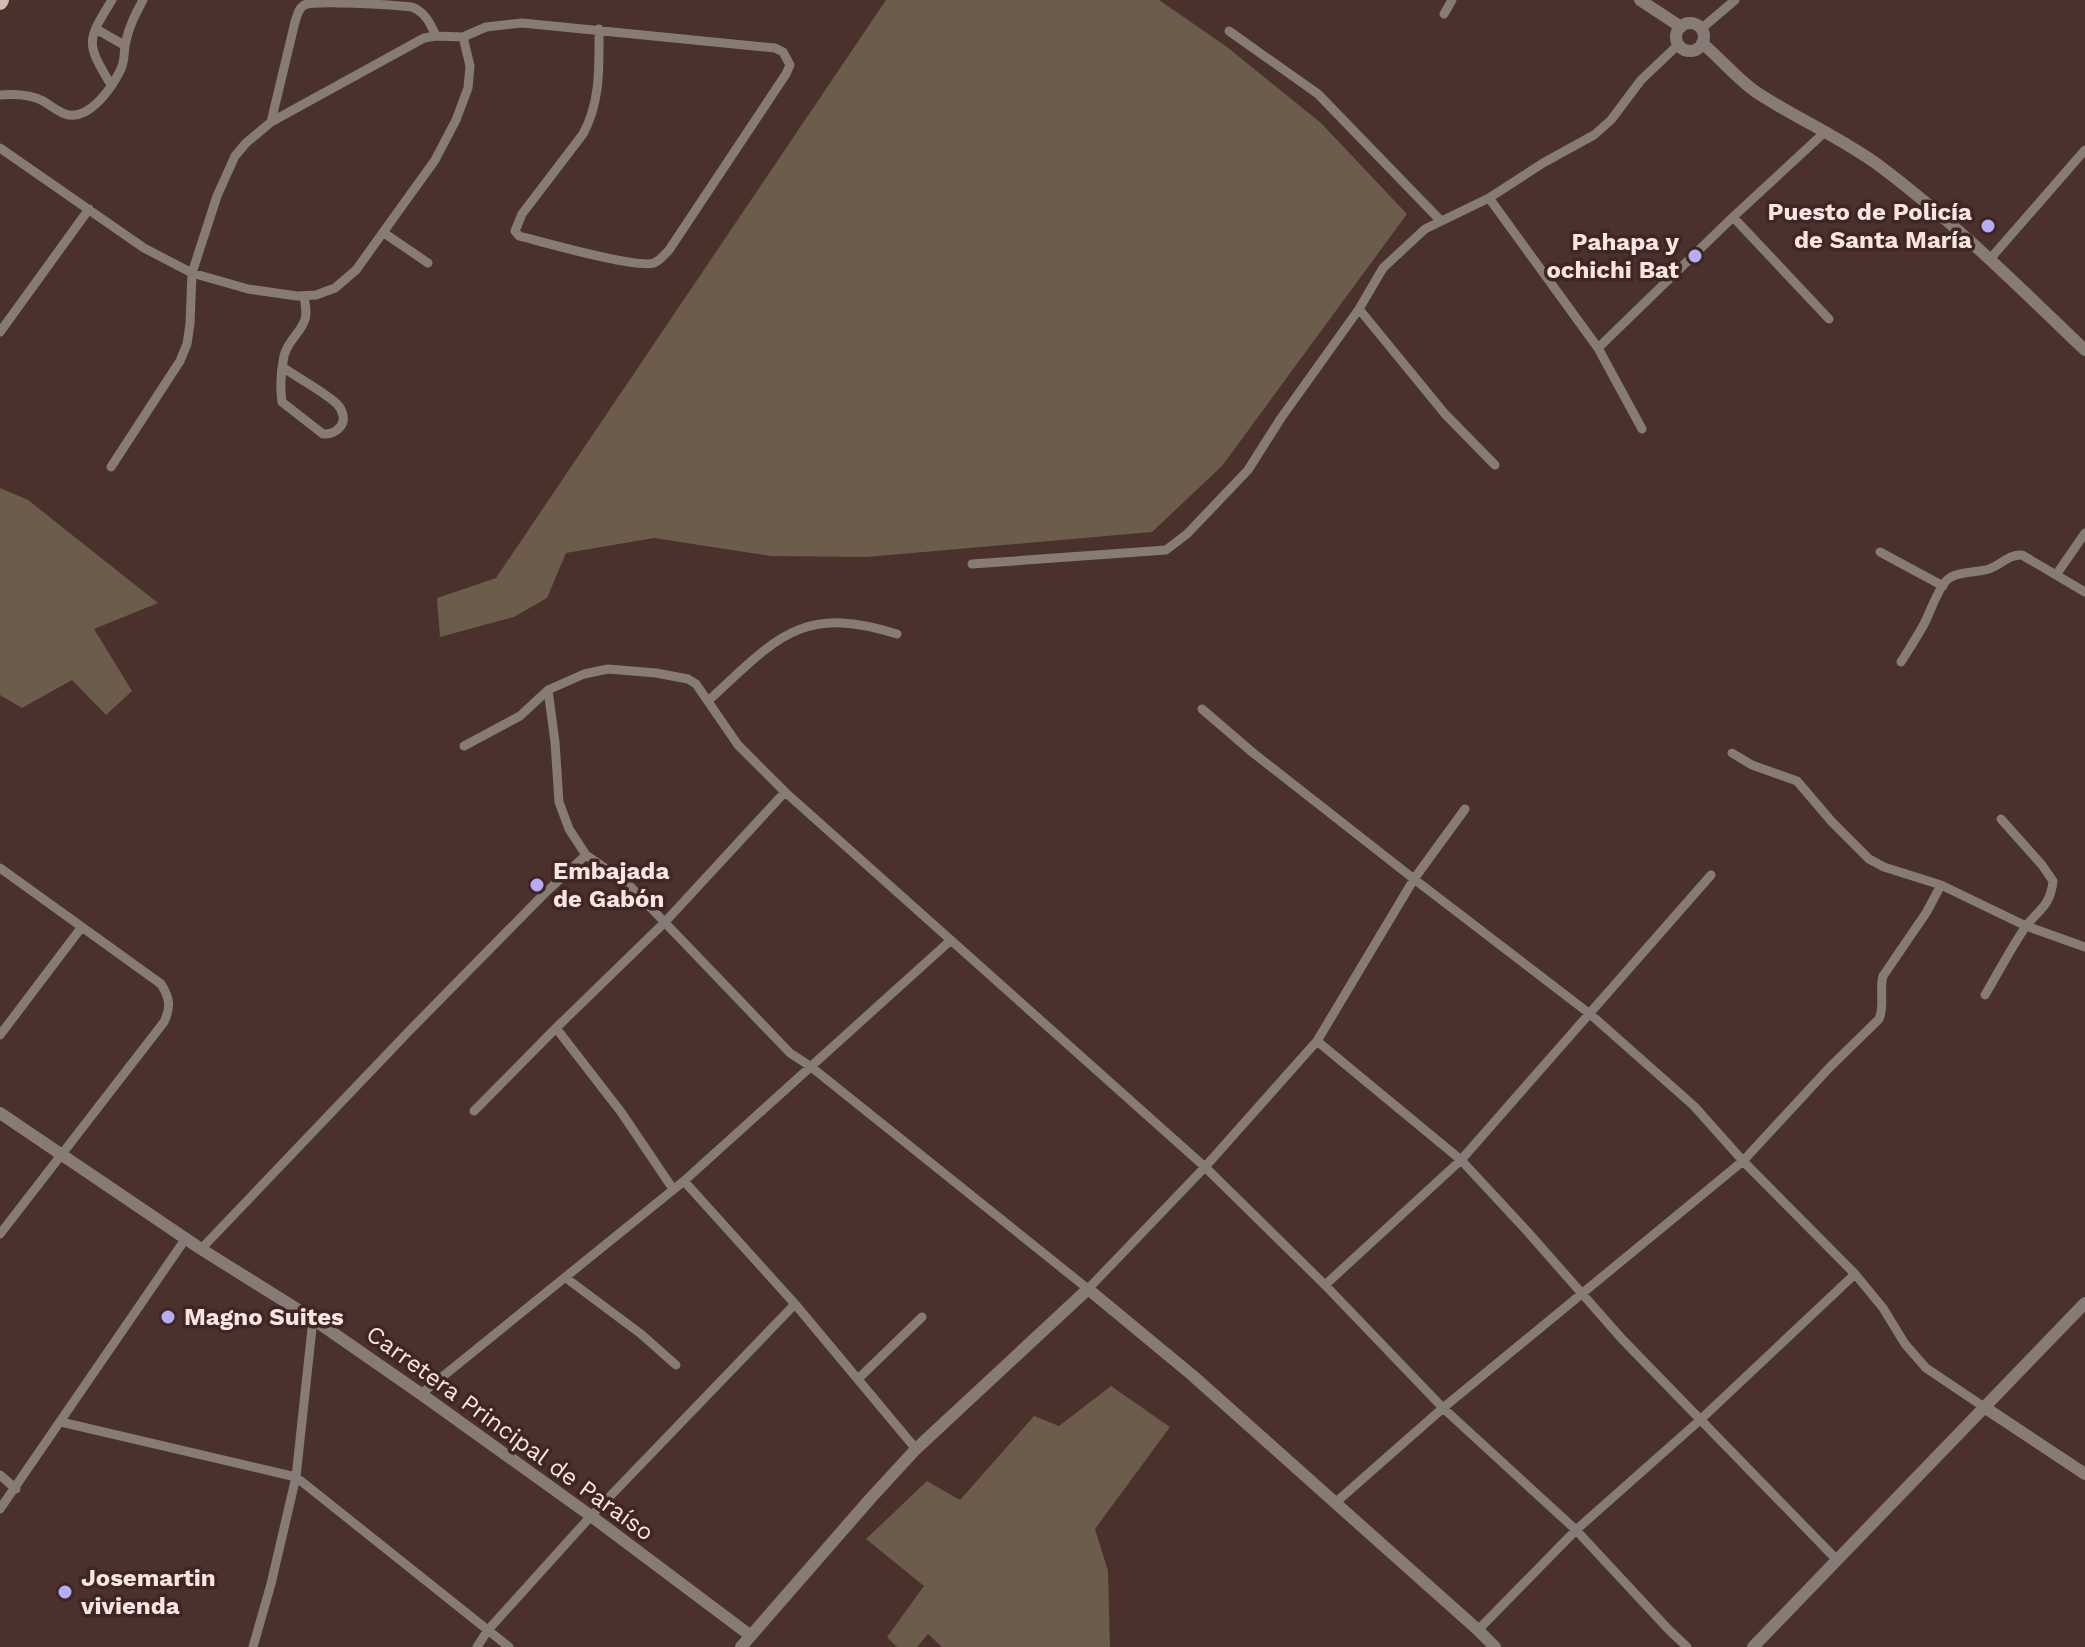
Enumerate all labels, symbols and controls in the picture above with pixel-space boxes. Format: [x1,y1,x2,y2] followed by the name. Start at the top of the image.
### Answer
[1768,198,1972,254] place label: Puesto de Policía de Santa María
[1979,217,1997,235] marker: Puesto de Policía de Santa María
[1546,228,1680,284] place label: Pahapa y ochichi Bat
[1686,247,1704,265] marker: Pahapa y ochichi Bat
[553,857,669,913] place label: Embajada de Gabón
[528,876,546,894] marker: Embajada de Gabón
[184,1303,344,1331] place label: Magno Suites
[159,1308,177,1326] marker: Magno Suites
[361,1319,659,1547] street label: Carretera Principal de Paraíso
[80,1564,216,1620] place label: Josemartin vivienda
[56,1583,74,1601] marker: Josemartin vivienda

